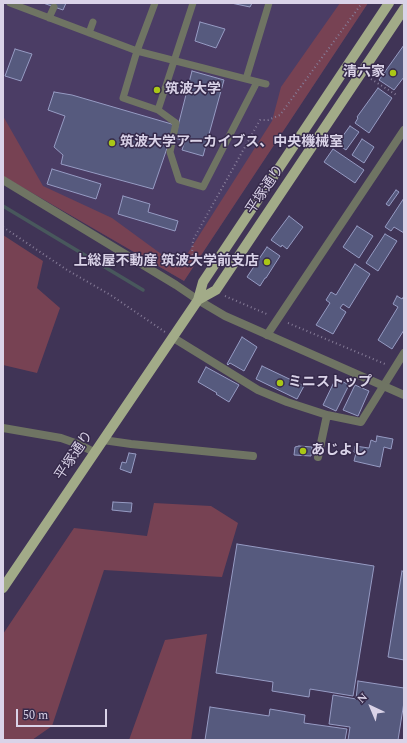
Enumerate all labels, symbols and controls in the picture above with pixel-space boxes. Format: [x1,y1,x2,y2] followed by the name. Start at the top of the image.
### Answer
[343,65,385,81] place label: 清六家
[388,68,398,78] marker: 清六家
[165,82,221,98] place label: 筑波大学
[152,85,162,95] marker: 筑波大学
[120,135,343,151] place label: 筑波大学アーカイブス、中央機械室
[107,138,117,148] marker: 筑波大学アーカイブス、中央機械室
[243,162,289,218] street label: 平塚通り
[74,254,259,270] place label: 上総屋不動産 筑波大学前支店
[262,257,272,267] marker: 上総屋不動産 筑波大学前支店
[288,375,372,391] place label: ミニストップ
[275,378,285,388] marker: ミニストップ
[52,428,98,484] street label: 平塚通り
[311,443,367,459] place label: あじよし
[298,446,308,456] marker: あじよし
[351,687,391,727] north arrow
[353,689,371,707] text: N
[18,701,109,727] scale bar
[23,706,48,725] text: 50 m

